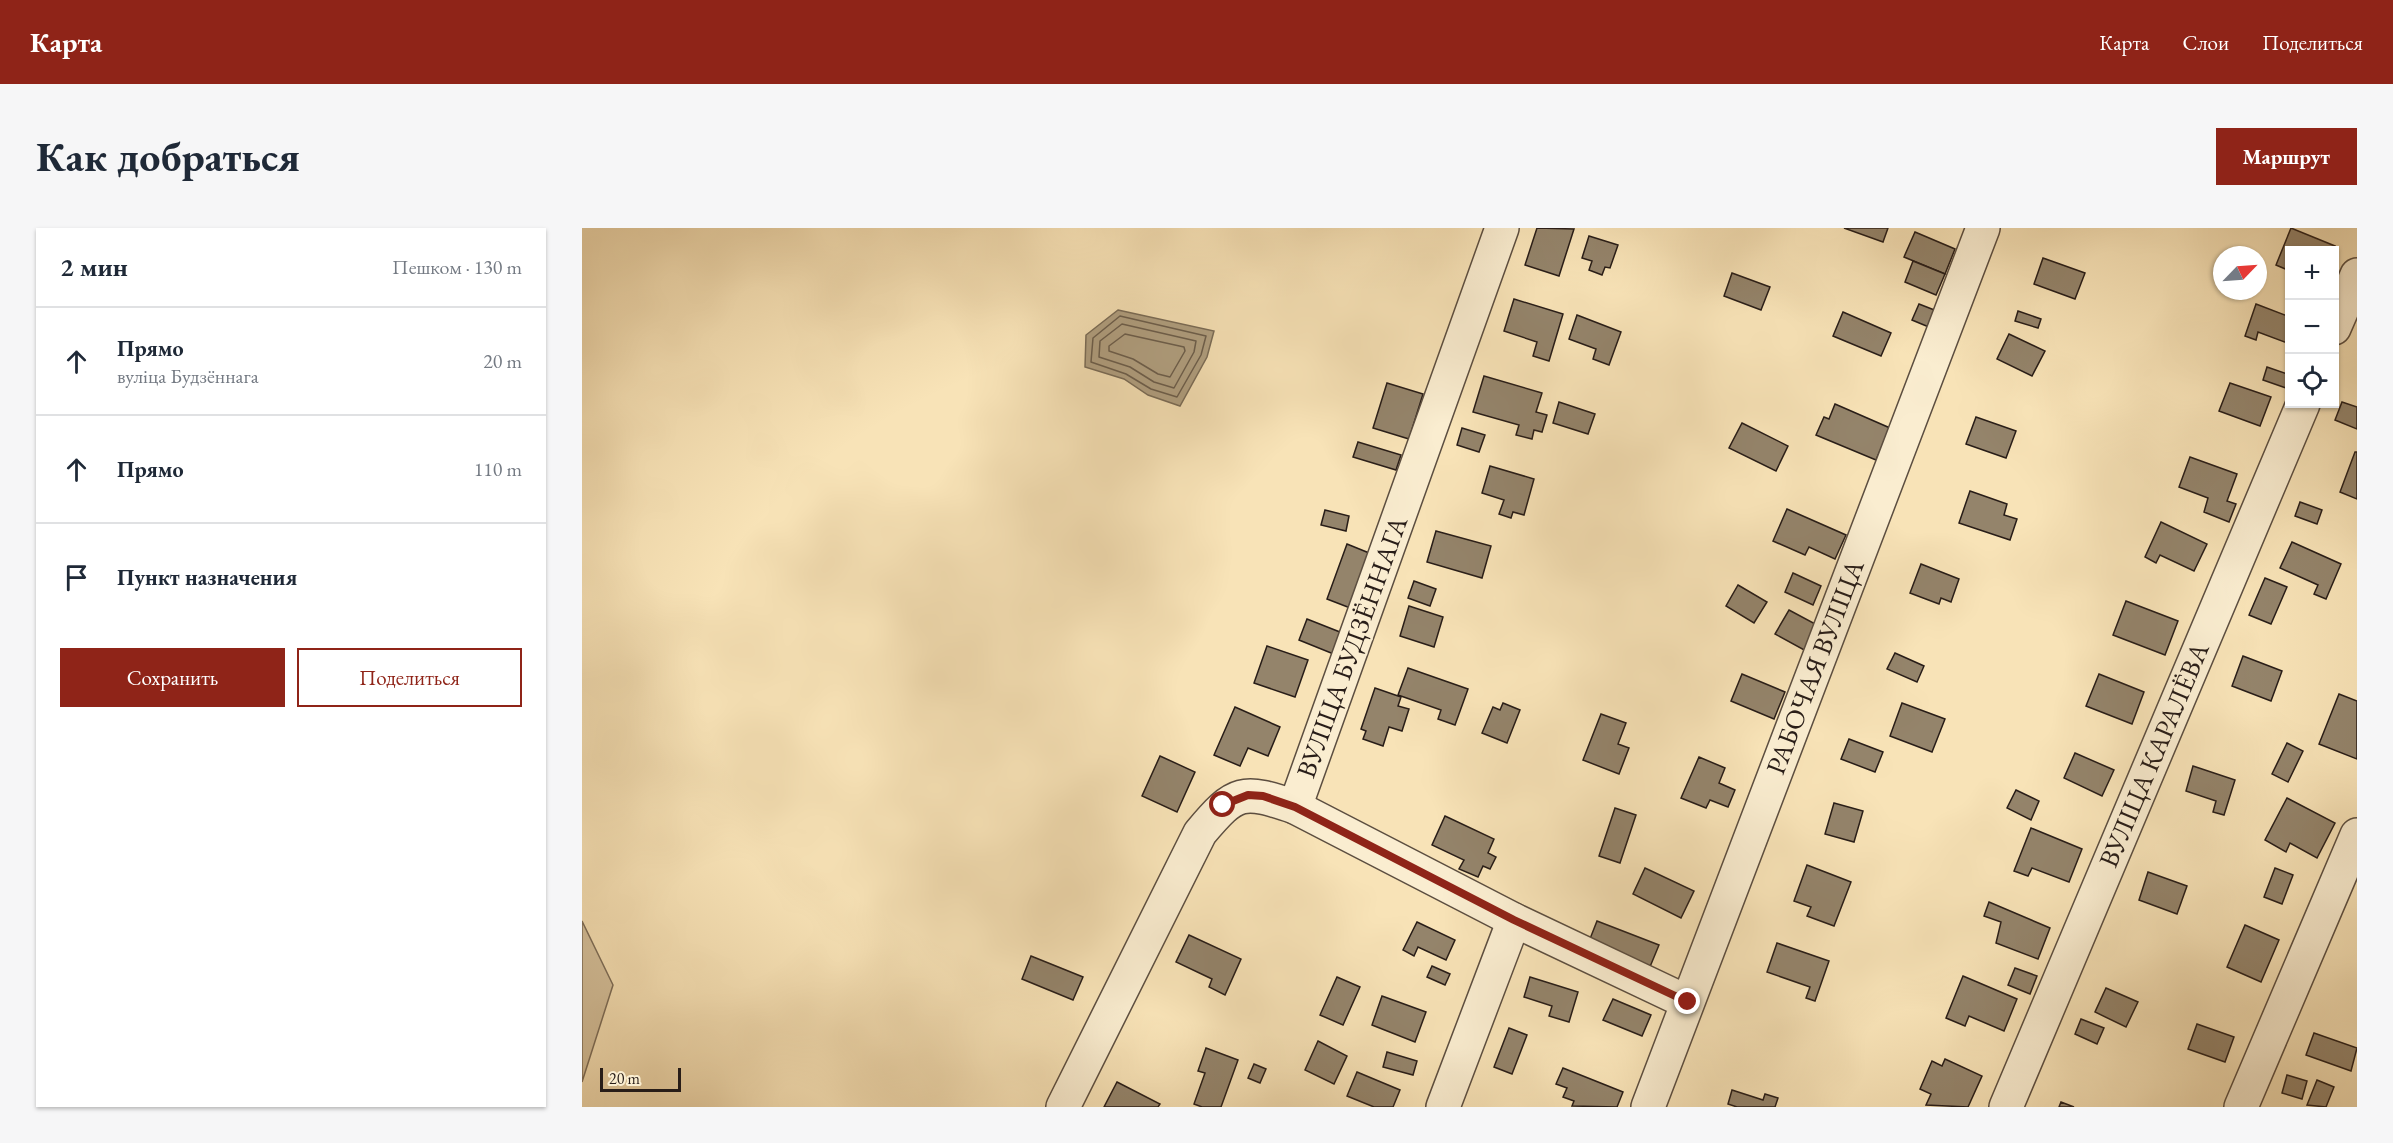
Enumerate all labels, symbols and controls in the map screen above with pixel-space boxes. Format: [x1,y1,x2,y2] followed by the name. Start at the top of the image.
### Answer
[30,24,102,60] text: Карта
[2099,29,2149,56] text: Карта
[2182,29,2229,56] text: Слои
[2262,29,2363,56] text: Поделиться
[2216,128,2357,185] button: Маршрут
[36,129,300,184] text: Как добраться
[2213,246,2267,300] north arrow
[2285,246,2339,408] map controls
[2285,246,2339,300] button: +
[60,250,128,284] text: 2 мин
[392,254,522,280] text: Пешком · 130 m
[2285,300,2339,354] button: −
[117,334,184,363] text: Прямо
[60,345,93,378] icon: ahead
[483,348,522,374] text: 20 m
[2285,354,2339,408] button: locate
[117,363,259,389] text: вуліца Будзённага
[60,453,93,486] icon: ahead
[117,455,184,484] text: Прямо
[474,456,522,482] text: 110 m
[1288,511,1415,783] street label: ВУЛІЦА БУДЗЁННАГА
[1757,554,1872,779] street label: РАБОЧАЯ ВУЛІЦА
[60,561,93,594] icon: arrive
[117,563,297,592] text: Пункт назначения
[2090,637,2217,872] street label: ВУЛІЦА КАРАЛЁВА
[60,648,285,707] button: Сохранить
[297,648,522,707] button: Поделиться
[1209,791,1235,817] route start
[1674,988,1700,1014] route end
[600,1065,681,1092] scale bar
[609,1068,640,1089] text: 20 m

